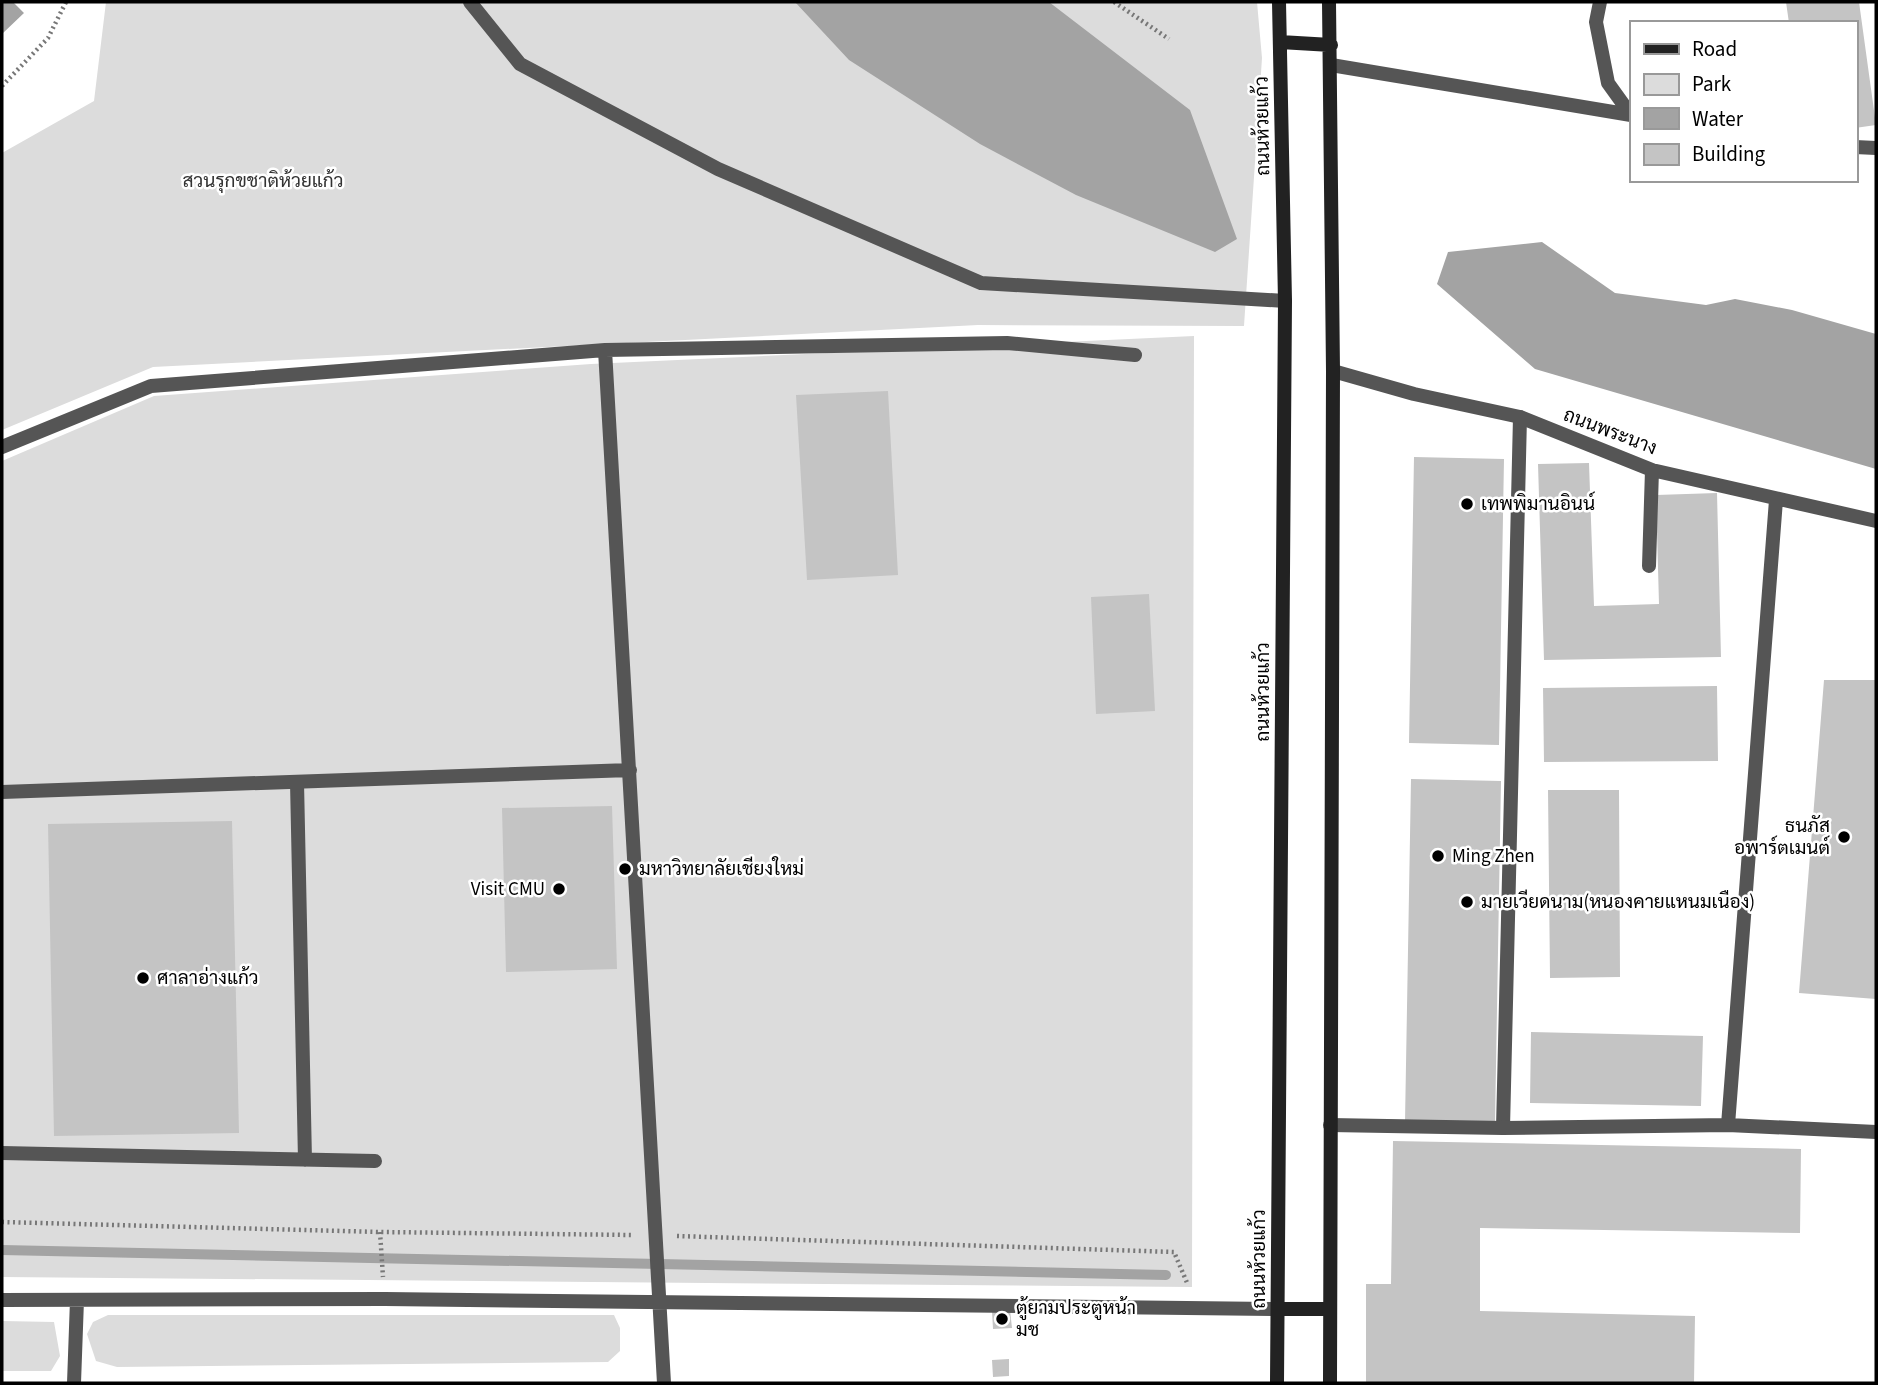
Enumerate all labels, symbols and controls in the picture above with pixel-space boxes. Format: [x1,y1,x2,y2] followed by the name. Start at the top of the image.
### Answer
[1630,21,1857,182] legend
[1692,34,1737,64] text: Road
[1692,69,1732,99] text: Park
[1249,76,1277,176] street label: ถนนห้วยแก้ว
[1692,104,1744,134] text: Water
[1692,139,1766,169] text: Building
[183,168,343,195] park label: สวนรุกขชาติห้วยแก้ว
[1559,402,1661,462] street label: ถนนพระนาง
[1481,491,1595,518] place label: เทพพิมานอินน์
[1459,496,1475,512] marker: เทพพิมานอินน์
[1250,642,1277,742] street label: ถนนห้วยแก้ว
[1734,813,1830,862] place label: ธนภัส อพาร์ตเมนต์
[1836,829,1852,845] marker: ธนภัส อพาร์ตเมนต์
[1452,843,1535,870] place label: Ming Zhen
[1430,848,1446,864] marker: Ming Zhen
[639,856,804,883] place label: มหาวิทยาลัยเชียงใหม่
[617,861,633,877] marker: มหาวิทยาลัยเชียงใหม่
[471,876,545,903] place label: Visit CMU
[551,881,567,897] marker: Visit CMU
[1481,889,1755,916] place label: มายเวียดนาม(หนองคายแหนมเนือง)
[1459,894,1475,910] marker: มายเวียดนาม(หนองคายแหนมเนือง)
[157,965,259,992] place label: ศาลาอ่างแก้ว
[135,970,151,986] marker: ศาลาอ่างแก้ว
[1246,1209,1273,1309] street label: ถนนห้วยแก้ว
[1016,1295,1136,1344] place label: ตู้ยามประตูหน้า มช
[994,1311,1010,1327] marker: ตู้ยามประตูหน้า มช

